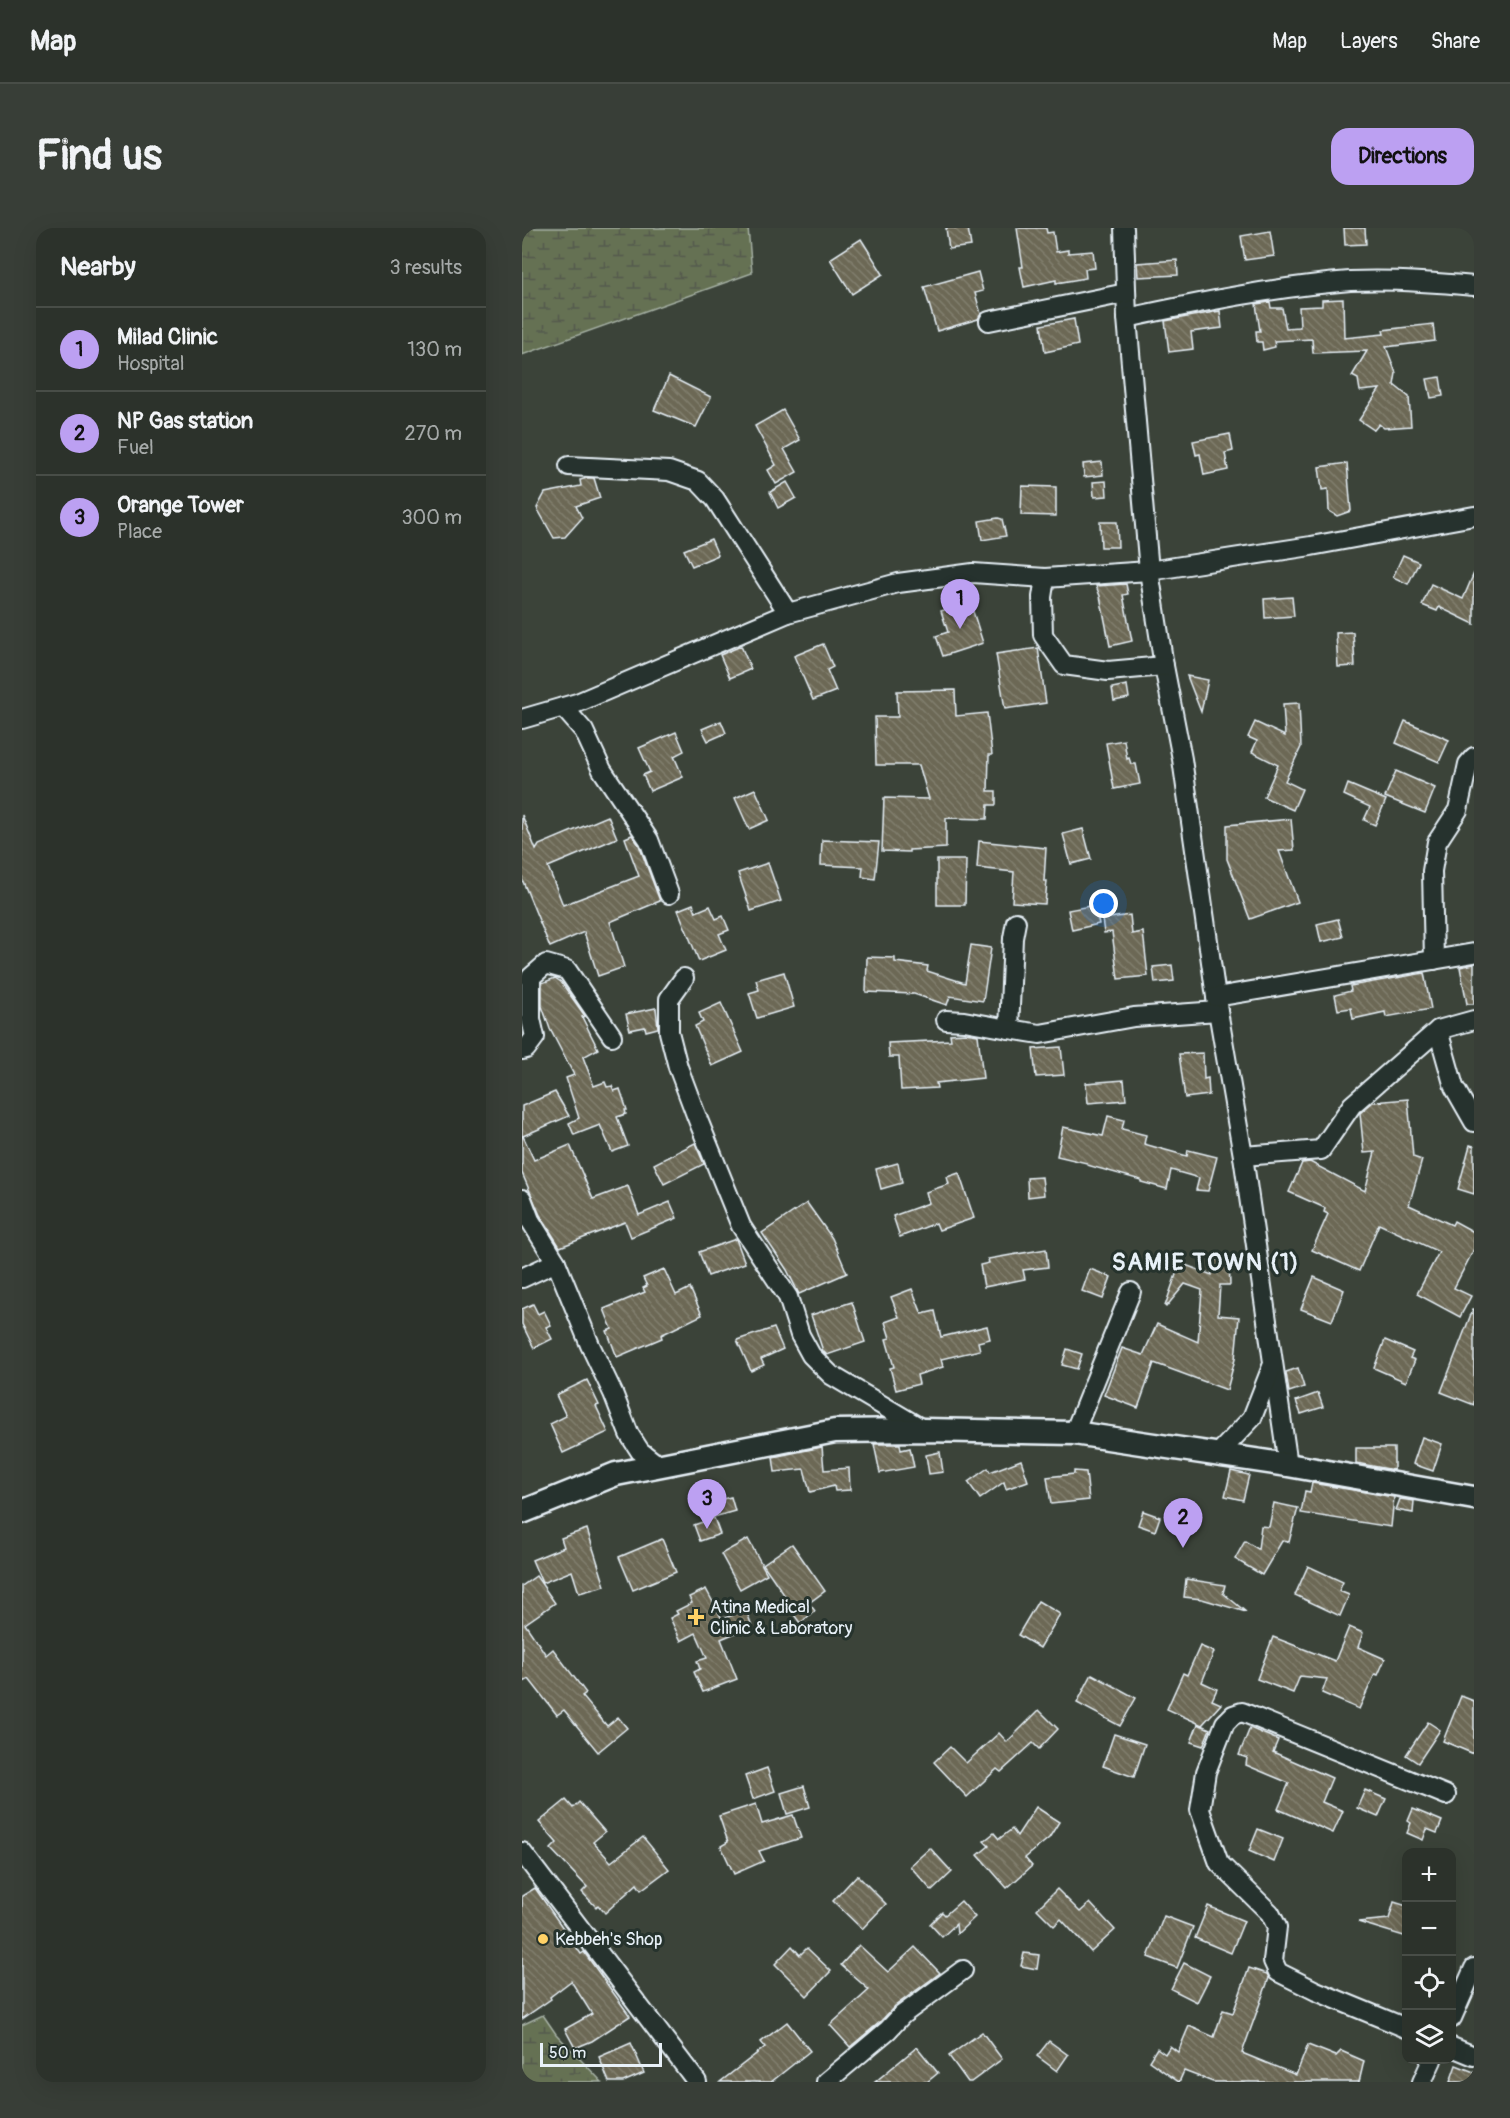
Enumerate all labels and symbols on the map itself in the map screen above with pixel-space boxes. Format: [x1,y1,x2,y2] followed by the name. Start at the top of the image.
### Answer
[940,580,980,629] pin: 1
[1089,889,1118,918] your location
[1112,1248,1300,1277] district label: SAMIE TOWN (1)
[688,1480,726,1529] pin: 3
[1164,1498,1202,1548] pin: 2
[710,1596,853,1640] place label: Atina Medical Clinic & Laboratory
[687,1608,705,1626] marker: Atina Medical Clinic & Laboratory
[555,1928,663,1951] place label: Kebbeh's Shop
[536,1932,550,1946] marker: Kebbeh's Shop
[540,2040,662,2068] scale bar

